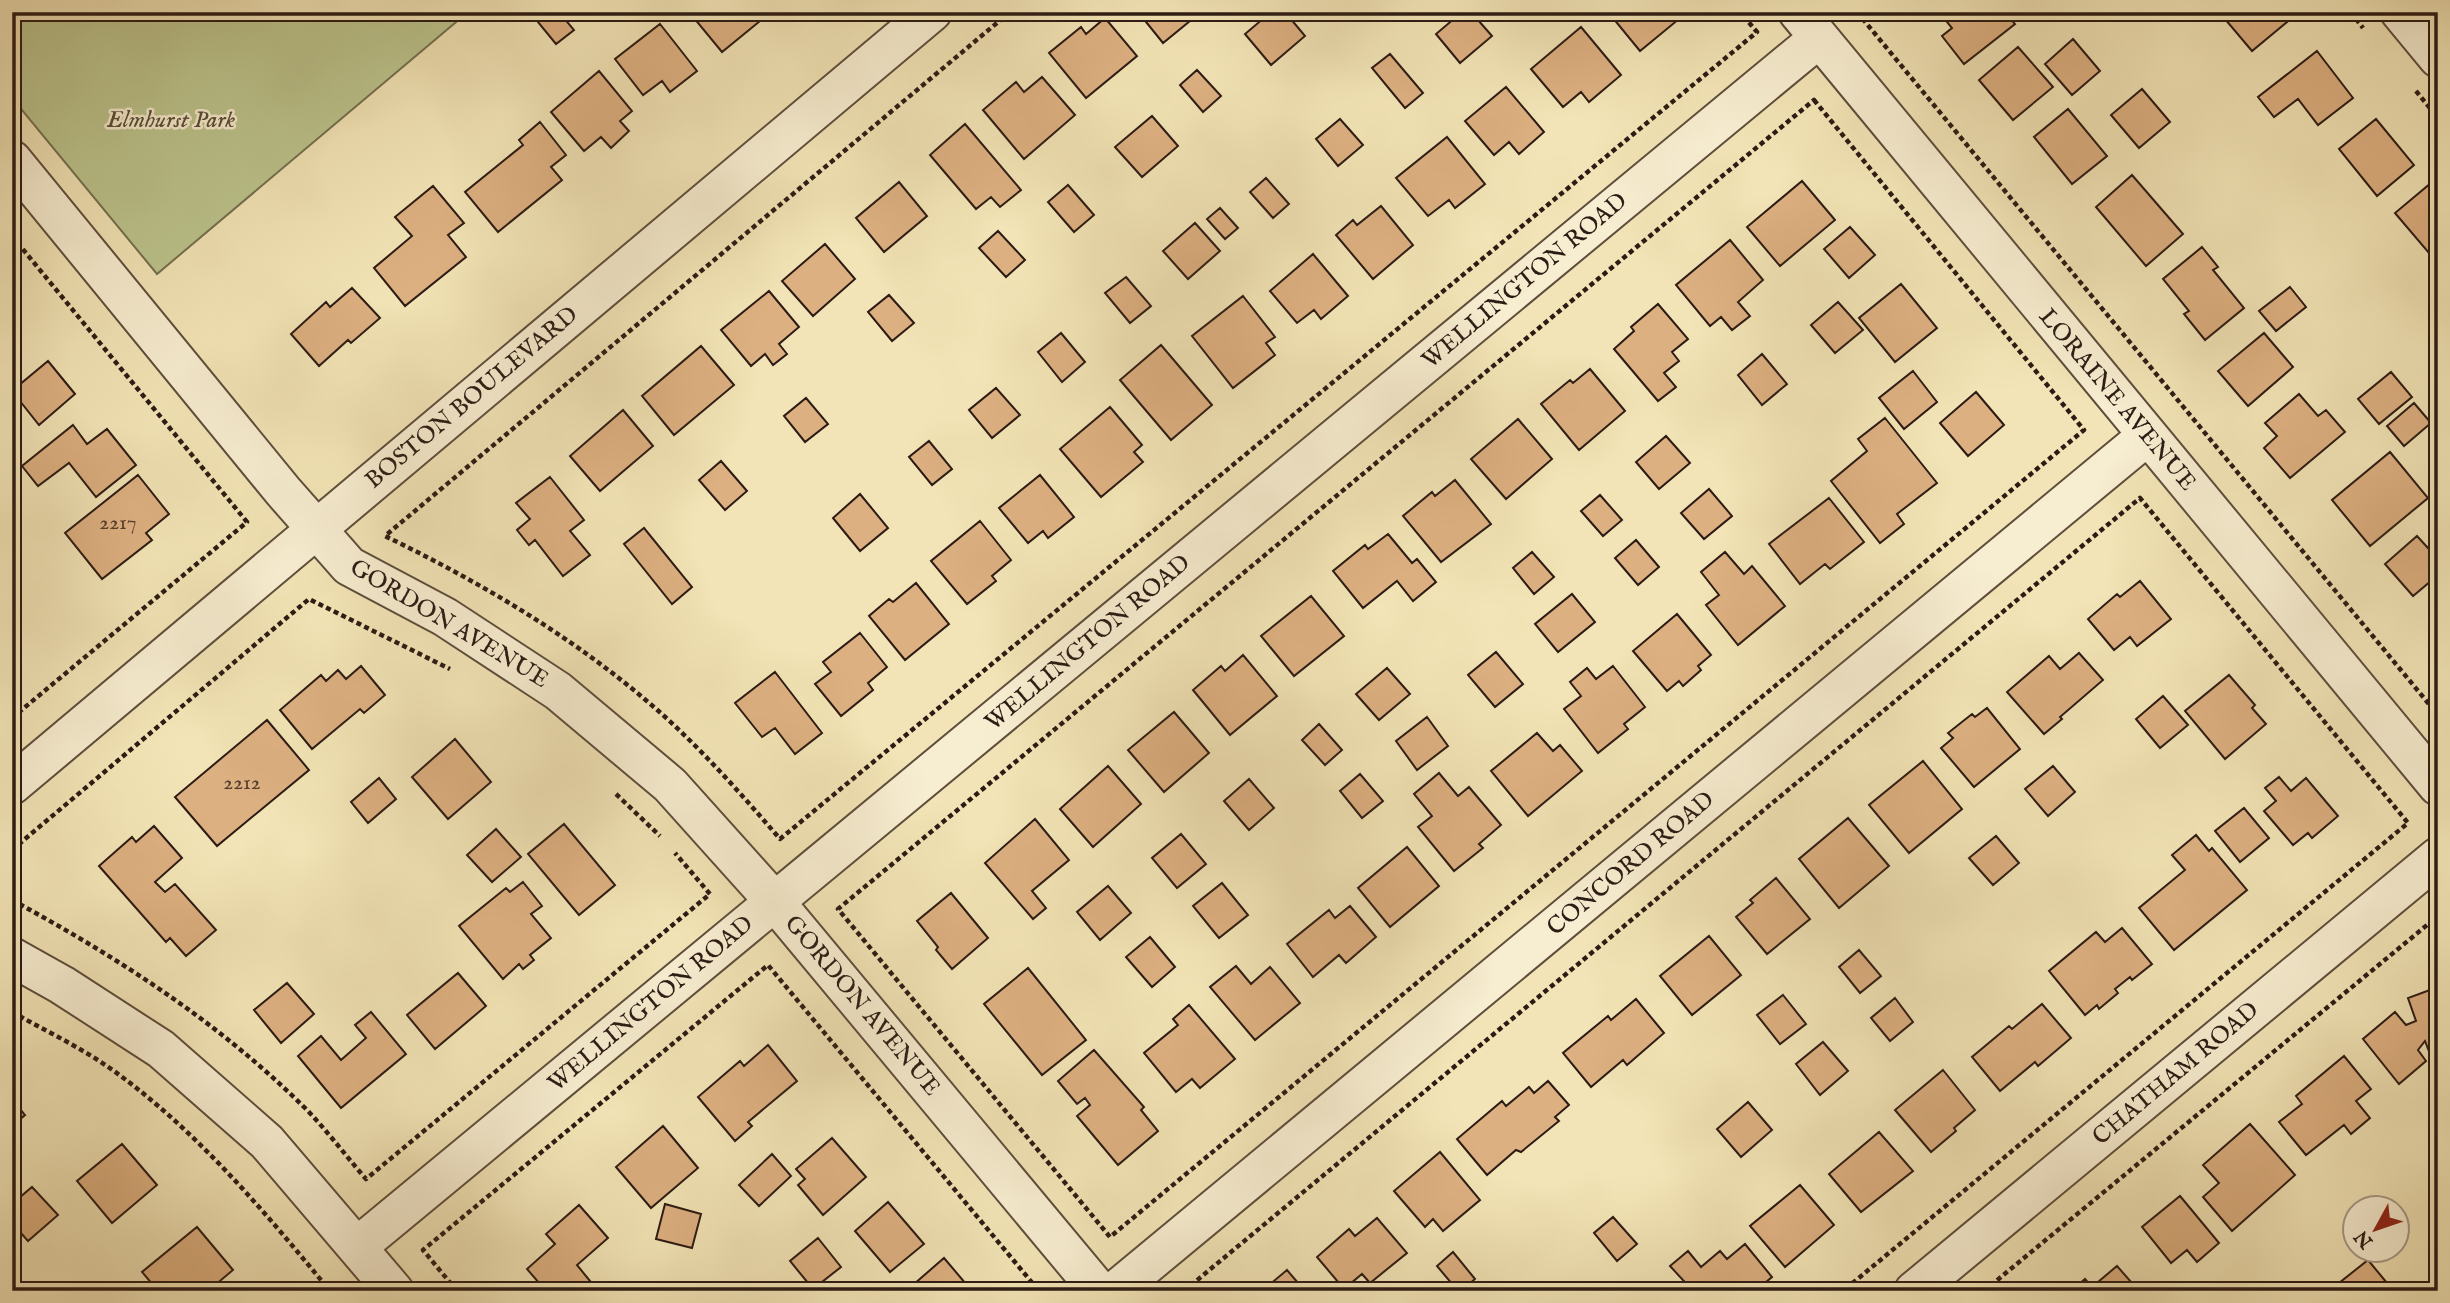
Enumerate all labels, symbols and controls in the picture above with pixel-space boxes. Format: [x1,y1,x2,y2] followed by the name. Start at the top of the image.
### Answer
[106,105,236,136] park label: Elmhurst Park
[1416,186,1634,376] street label: WELLINGTON ROAD
[359,300,585,496] street label: BOSTON BOULEVARD
[2031,302,2203,498] street label: LORAINE AVENUE
[99,510,137,537] house number: 2217
[979,548,1197,738] street label: WELLINGTON ROAD
[344,552,554,696] street label: GORDON AVENUE
[223,770,261,797] house number: 2212
[1541,785,1721,943] street label: CONCORD ROAD
[542,909,760,1099] street label: WELLINGTON ROAD
[777,909,947,1103] street label: GORDON AVENUE
[2086,995,2266,1153] street label: CHATHAM ROAD
[2342,1194,2412,1264] north arrow
[2350,1224,2380,1253] text: N

